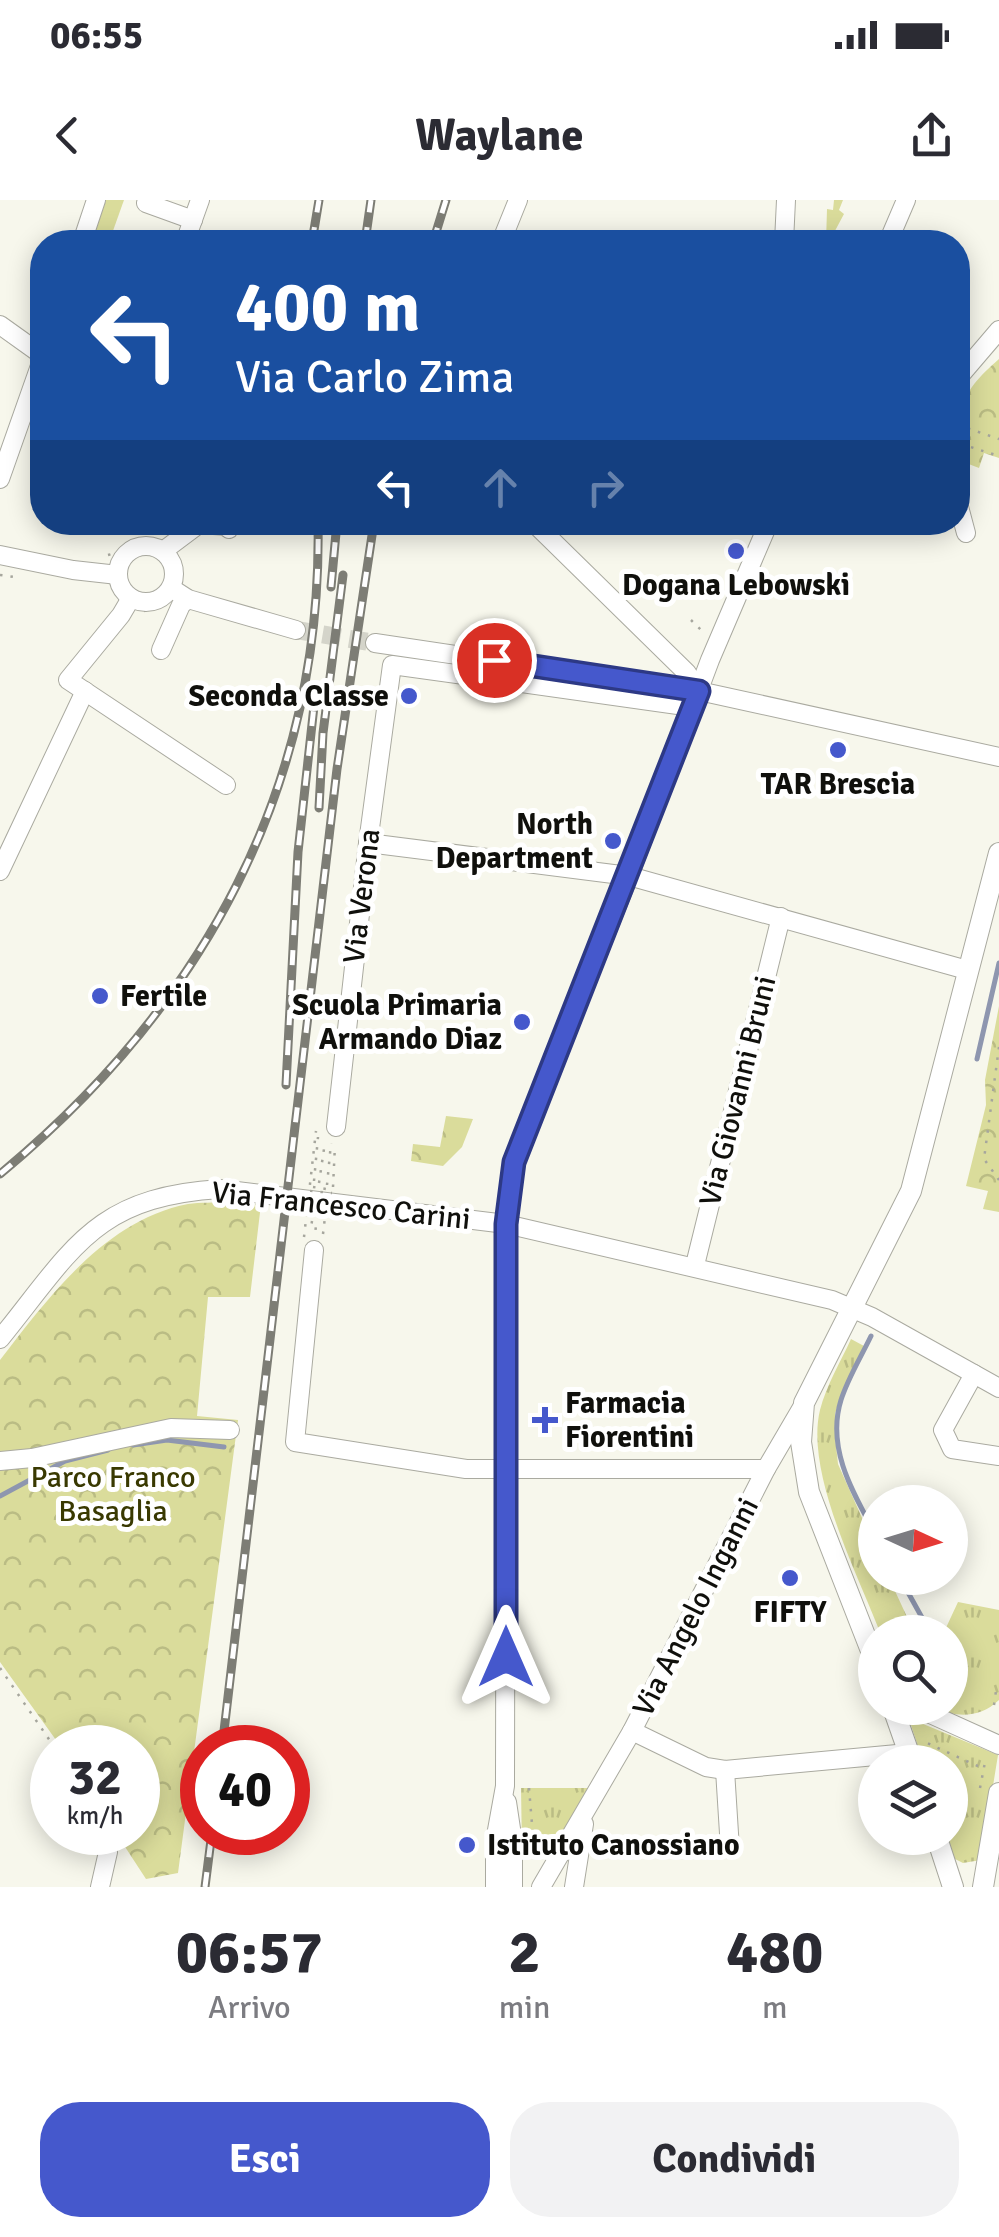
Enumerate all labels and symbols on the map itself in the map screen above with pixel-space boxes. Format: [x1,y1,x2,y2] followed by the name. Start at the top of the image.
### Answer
[725,540,747,562] marker: Dogana Lebowski
[622,567,850,604] place label: Dogana Lebowski
[452,618,537,703] pin
[189,678,389,715] place label: Seconda Classe
[398,685,420,707] marker: Seconda Classe
[827,739,849,761] marker: TAR Brescia
[761,766,915,803] place label: TAR Brescia
[435,806,593,877] place label: North Department
[335,826,389,966] street label: Via Verona
[602,830,624,852] marker: North Department
[692,972,784,1210] street label: Via Giovanni Bruni
[120,978,207,1015] place label: Fertile
[89,985,111,1007] marker: Fertile
[292,987,502,1058] place label: Scuola Primaria Armando Diaz
[511,1011,533,1033] marker: Scuola Primaria Armando Diaz
[210,1174,472,1238] street label: Via Francesco Carini
[565,1385,694,1456] place label: Farmacia Fiorentini
[534,1409,556,1431] marker: Farmacia Fiorentini
[30,1459,196,1530] park label: Parco Franco Basaglia
[858,1485,968,1595] north arrow
[625,1491,767,1723] street label: Via Angelo Inganni
[779,1567,801,1589] marker: FIFTY
[753,1594,827,1631] place label: FIFTY
[454,1605,558,1709] position arrow
[180,1725,310,1855] speed limit sign: 40
[487,1827,740,1864] place label: Istituto Canossiano
[456,1834,478,1856] marker: Istituto Canossiano

